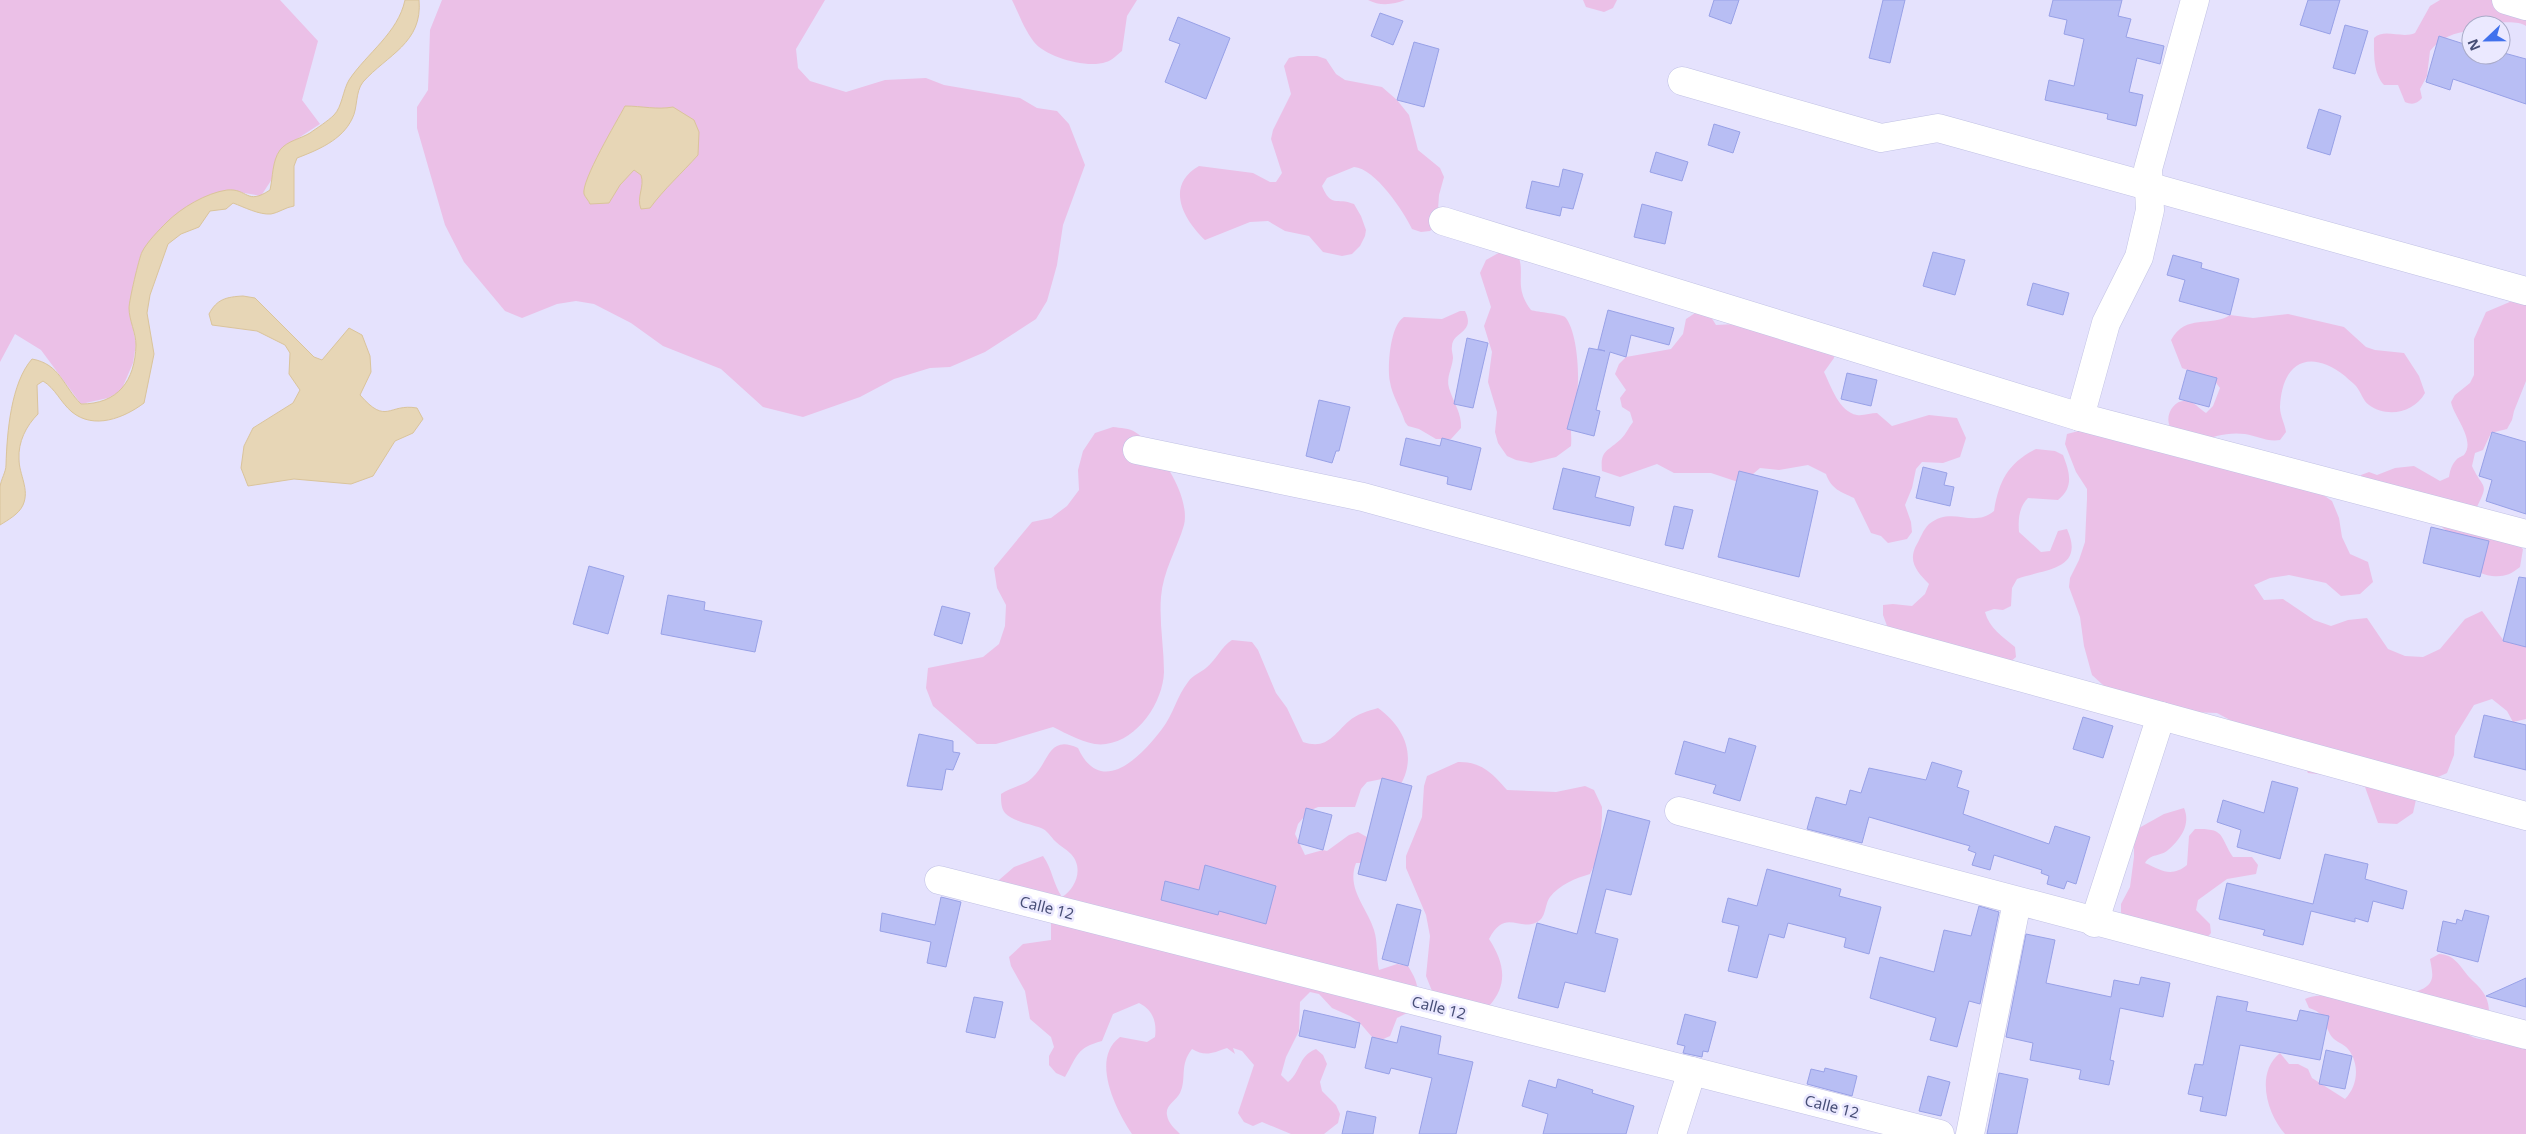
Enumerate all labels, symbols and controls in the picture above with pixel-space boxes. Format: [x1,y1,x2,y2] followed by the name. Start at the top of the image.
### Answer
[2461,15,2511,65] north arrow
[2463,36,2484,54] text: N
[1018,891,1076,923] street label: Calle 12
[1410,991,1468,1023] street label: Calle 12
[1803,1090,1861,1122] street label: Calle 12

